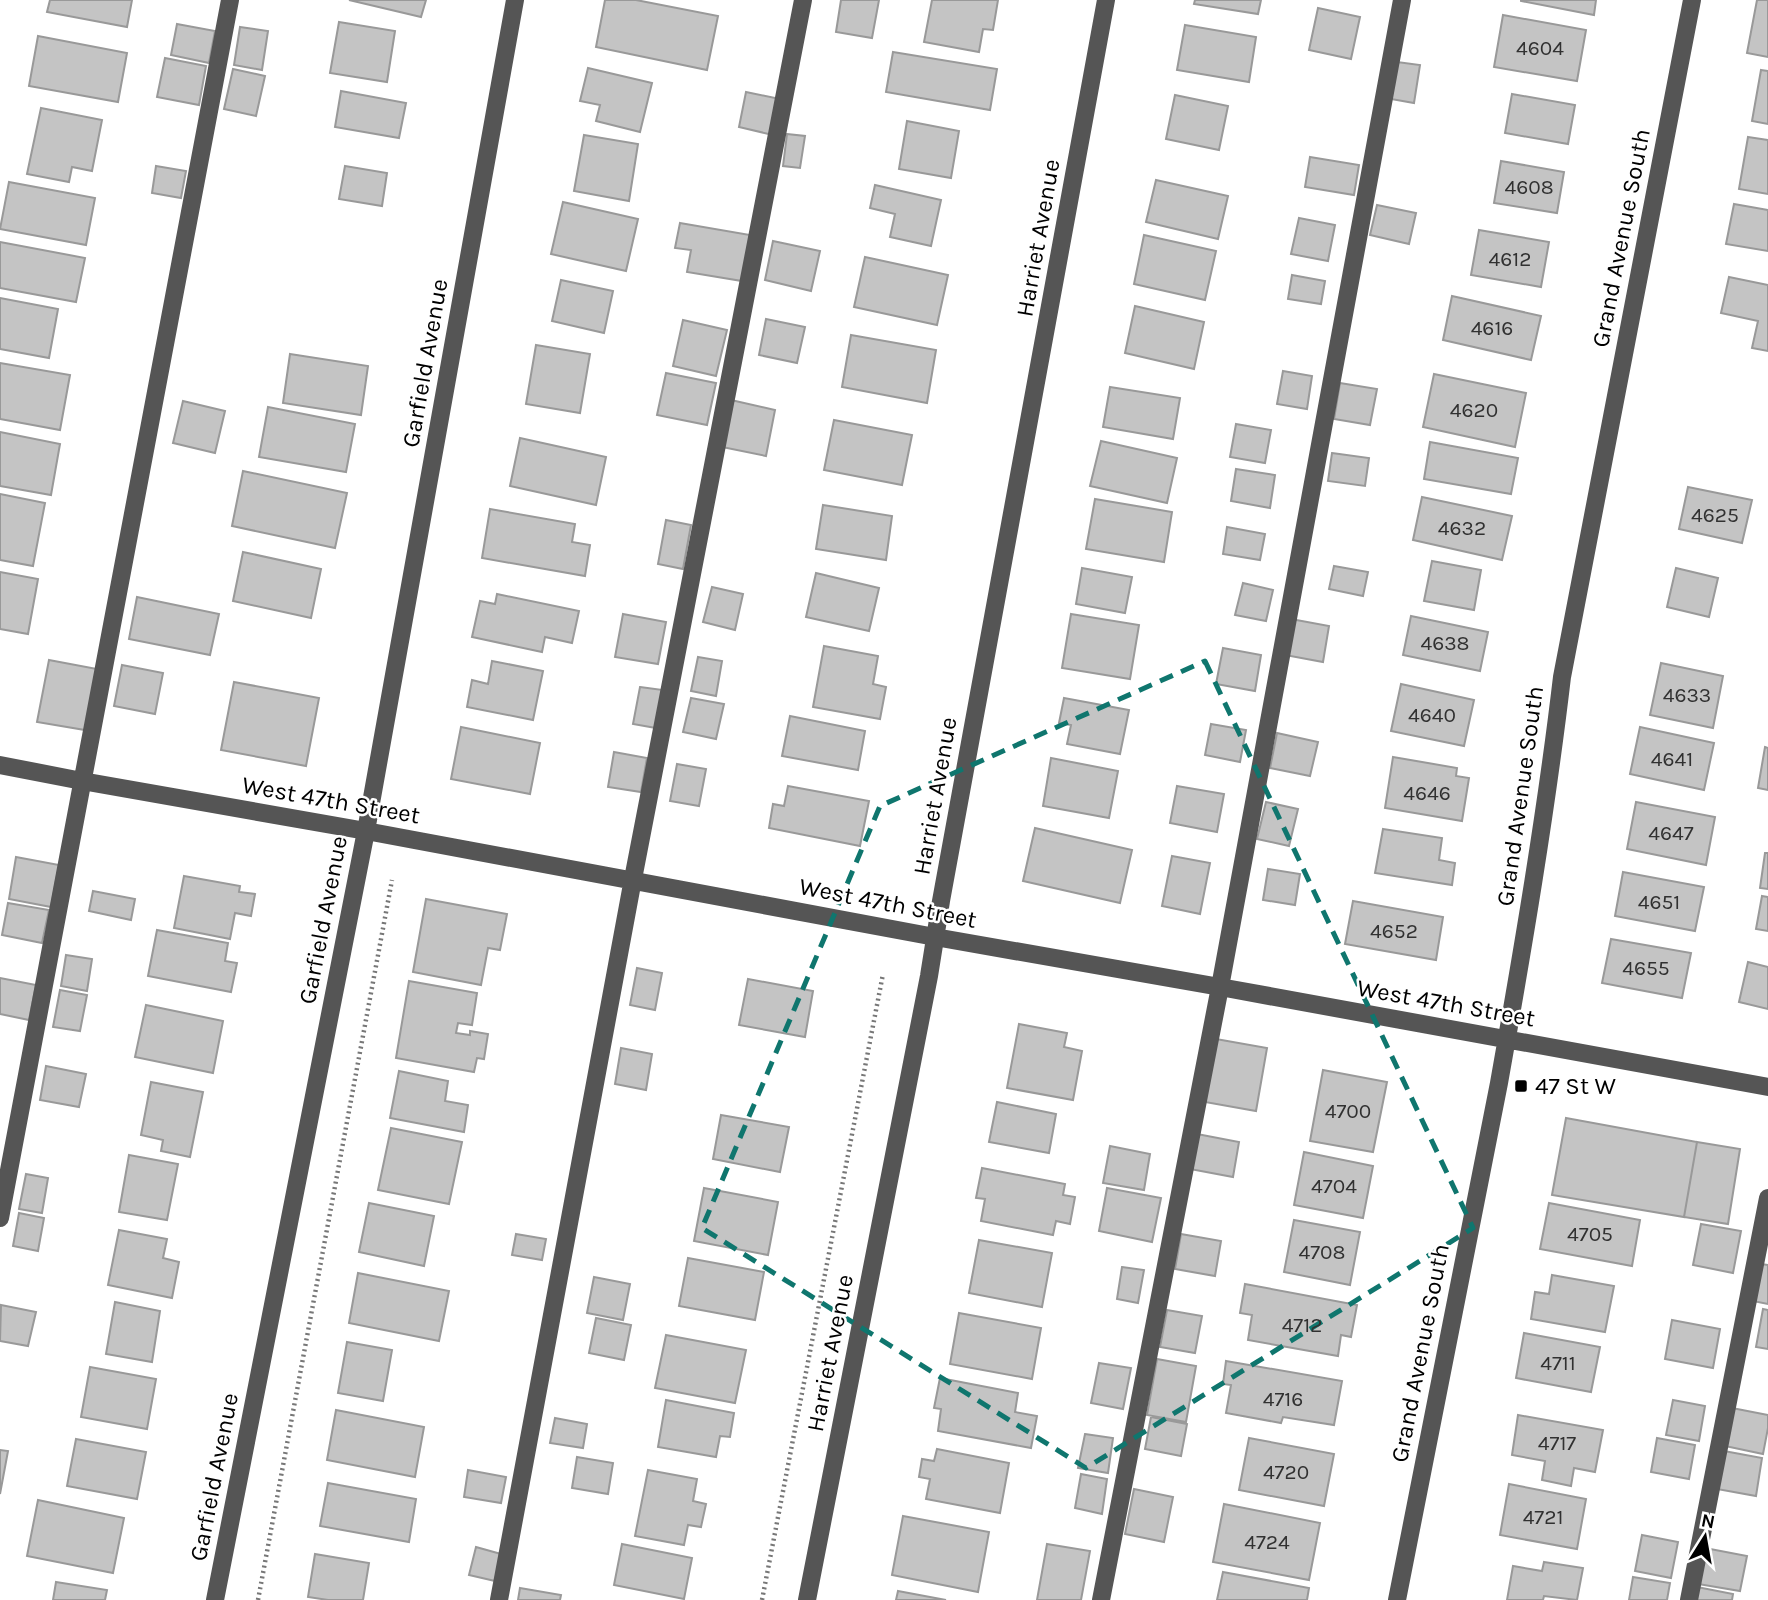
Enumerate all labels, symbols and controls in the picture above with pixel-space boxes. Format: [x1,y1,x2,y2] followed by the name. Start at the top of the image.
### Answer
[1516,36,1564,60] house number: 4604
[1586,126,1656,350] street label: Grand Avenue South
[1010,157,1066,319] street label: Harriet Avenue
[1504,175,1554,199] house number: 4608
[1489,247,1531,271] house number: 4612
[396,277,454,449] street label: Garfield Avenue
[1471,316,1513,340] house number: 4616
[1450,398,1498,422] house number: 4620
[1691,503,1739,527] house number: 4625
[1438,516,1486,540] house number: 4632
[1420,631,1470,655] house number: 4638
[1663,683,1711,707] house number: 4633
[1491,684,1549,908] street label: Grand Avenue South
[1408,703,1456,727] house number: 4640
[907,715,963,877] street label: Harriet Avenue
[1651,747,1693,771] house number: 4641
[240,771,422,829] street label: West 47th Street
[1403,781,1451,805] house number: 4646
[1648,821,1694,845] house number: 4647
[293,834,353,1006] street label: Garfield Avenue
[797,872,979,934] street label: West 47th Street
[1638,890,1680,914] house number: 4651
[1370,919,1418,943] house number: 4652
[1622,956,1670,980] house number: 4655
[1355,974,1537,1032] street label: West 47th Street
[1535,1072,1617,1100] place label: 47 St W
[1513,1078,1529,1094] marker: 47 St W
[1325,1099,1371,1123] house number: 4700
[1311,1174,1357,1198] house number: 4704
[1567,1222,1613,1246] house number: 4705
[1299,1240,1345,1264] house number: 4708
[1385,1241,1455,1465] street label: Grand Avenue South
[801,1272,859,1434] street label: Harriet Avenue
[1282,1313,1322,1337] house number: 4712
[1540,1351,1576,1375] house number: 4711
[1263,1387,1303,1411] house number: 4716
[184,1391,244,1563] street label: Garfield Avenue
[1538,1431,1576,1455] house number: 4717
[1263,1460,1309,1484] house number: 4720
[1670,1502,1740,1572] north arrow
[1523,1505,1563,1529] house number: 4721
[1699,1509,1717,1533] text: N
[1244,1530,1290,1554] house number: 4724

